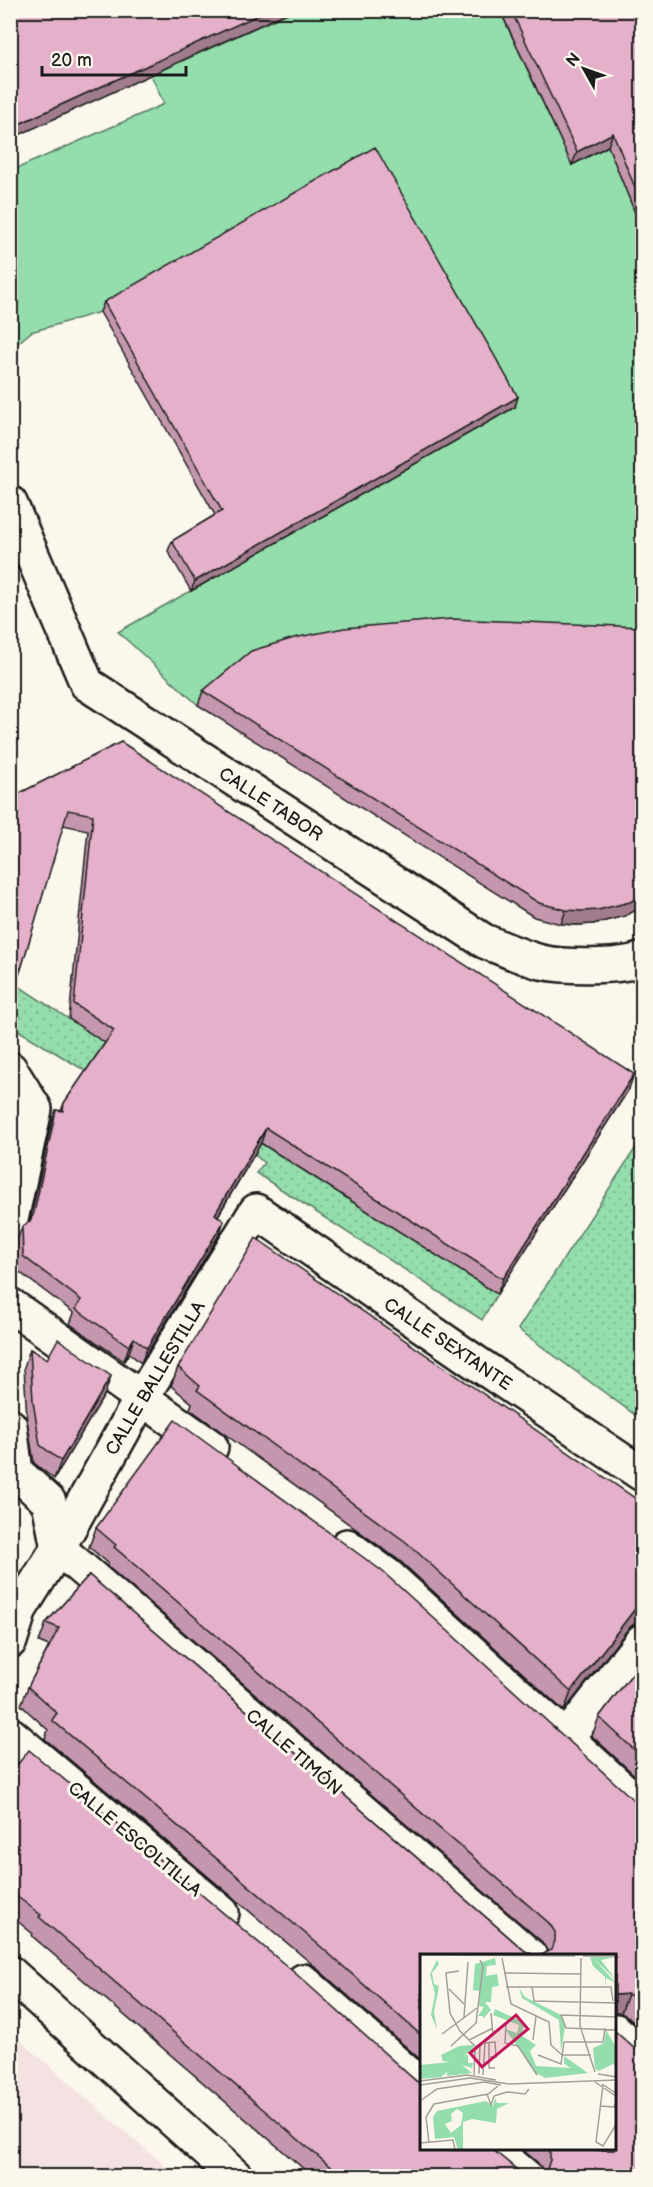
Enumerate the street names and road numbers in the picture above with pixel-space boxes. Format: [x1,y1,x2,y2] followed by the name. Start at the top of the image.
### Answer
[215,763,327,846] street label: CALLE TABOR
[380,1294,516,1395] street label: CALLE SEXTANTE
[101,1298,210,1459] street label: CALLE BALLESTILLA
[241,1704,347,1800] street label: CALLE TIMÓN
[64,1778,206,1901] street label: CALLE ESCOLTILLA

